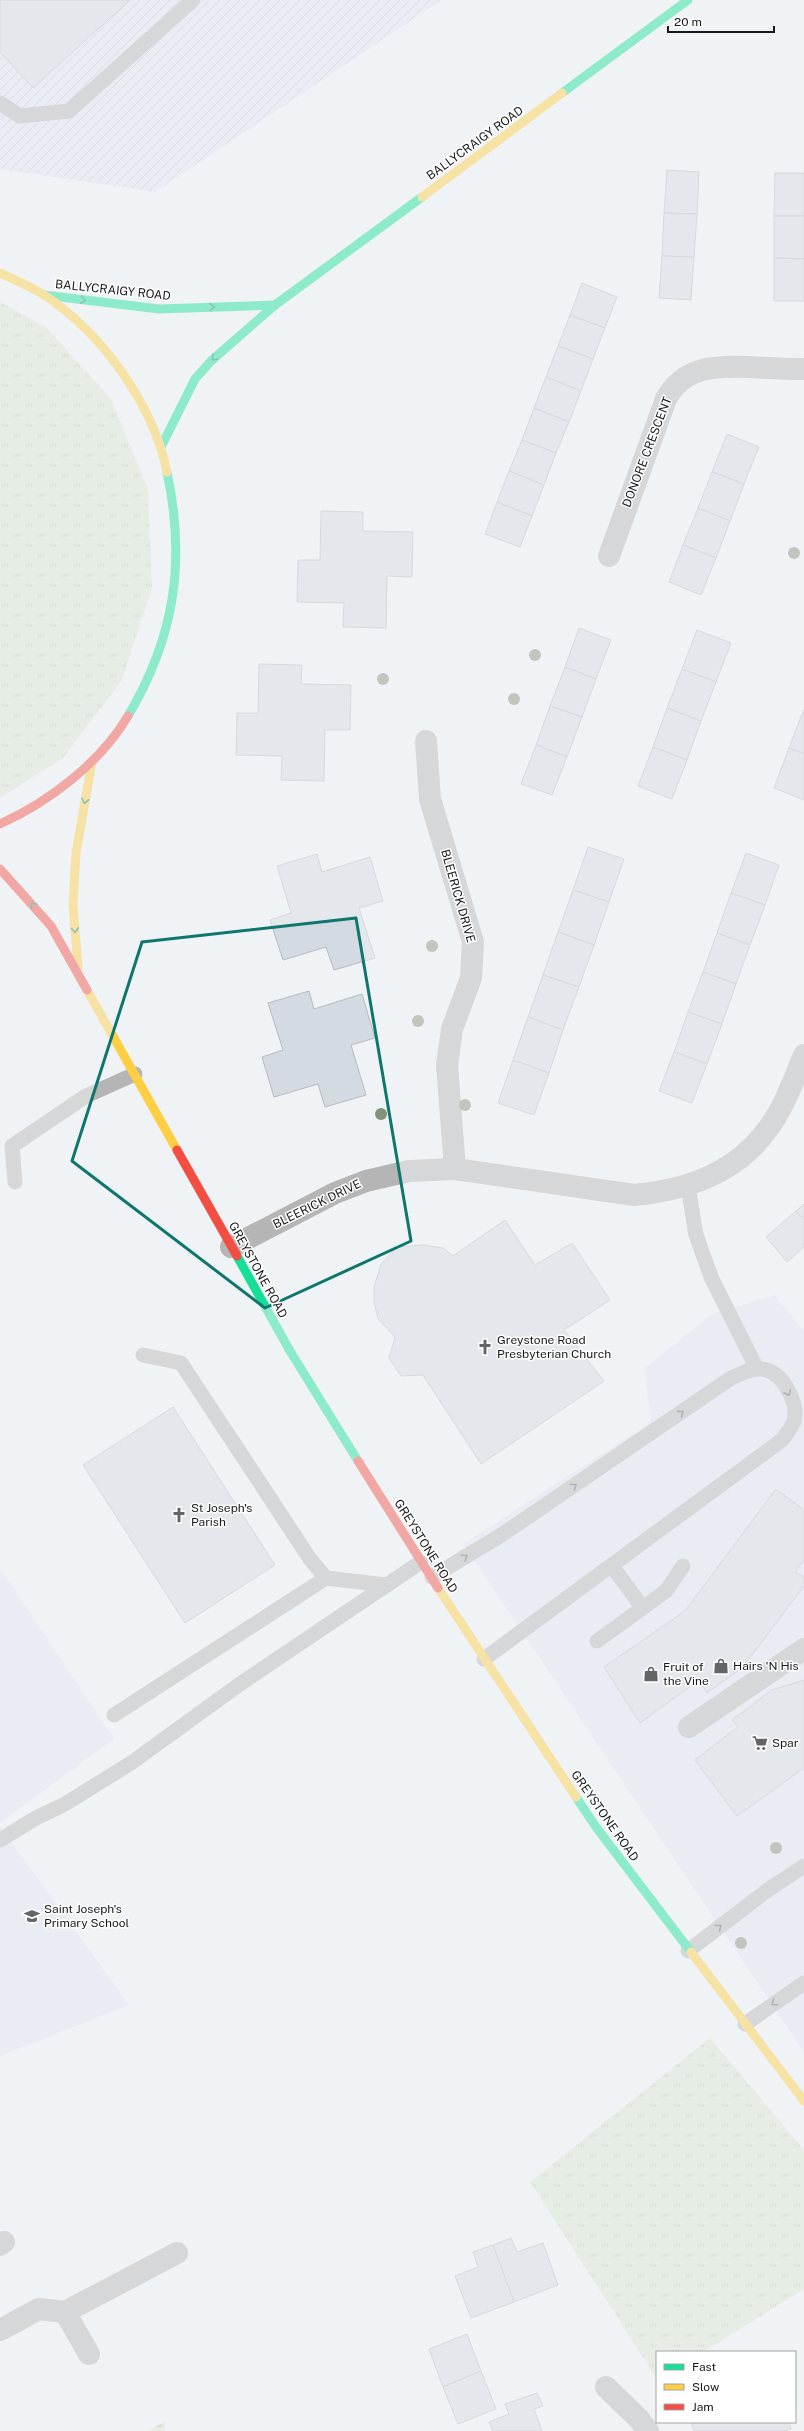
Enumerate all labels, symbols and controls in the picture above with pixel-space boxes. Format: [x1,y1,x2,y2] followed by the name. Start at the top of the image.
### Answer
[668,8,774,34] scale bar
[674,15,702,29] text: 20 m
[424,103,526,183] street label: BALLYCRAIGY ROAD
[55,277,171,303] street label: BALLYCRAIGY ROAD
[80,295,86,304] one-way arrow
[209,303,215,312] one-way arrow
[211,354,219,361] one-way arrow
[619,395,675,509] street label: DONORE CRESCENT
[81,798,90,804] one-way arrow
[438,848,478,944] street label: BLEERICK DRIVE
[31,902,38,909] one-way arrow
[70,927,79,933] one-way arrow
[271,1177,363,1231] street label: BLEERICK DRIVE
[226,1219,290,1321] street label: GREYSTONE ROAD
[497,1333,611,1361] place label: Greystone Road Presbyterian Church
[476,1338,494,1356] church icon: Greystone Road Presbyterian Church
[783,1388,791,1396] one-way arrow
[677,1411,684,1418] one-way arrow
[570,1483,577,1491] one-way arrow
[392,1497,460,1595] street label: GREYSTONE ROAD
[191,1501,252,1529] place label: St Joseph's Parish
[170,1506,188,1524] church icon: St Joseph's Parish
[461,1554,468,1562] one-way arrow
[712,1657,730,1675] shop icon: Hairs 'N His
[733,1659,799,1673] place label: Hairs 'N His
[663,1660,709,1688] place label: Fruit of the Vine
[642,1665,660,1683] shop icon: Fruit of the Vine
[751,1734,769,1752] supermarket icon: Spar
[772,1736,799,1750] place label: Spar
[568,1768,642,1864] street label: GREYSTONE ROAD
[44,1902,129,1930] place label: Saint Joseph's Primary School
[23,1907,41,1925] school or university icon: Saint Joseph's Primary School
[715,1924,722,1932] one-way arrow
[772,1998,779,2005] one-way arrow
[656,2351,796,2423] legend
[692,2360,717,2374] text: Fast
[692,2380,720,2394] text: Slow
[692,2400,714,2414] text: Jam

